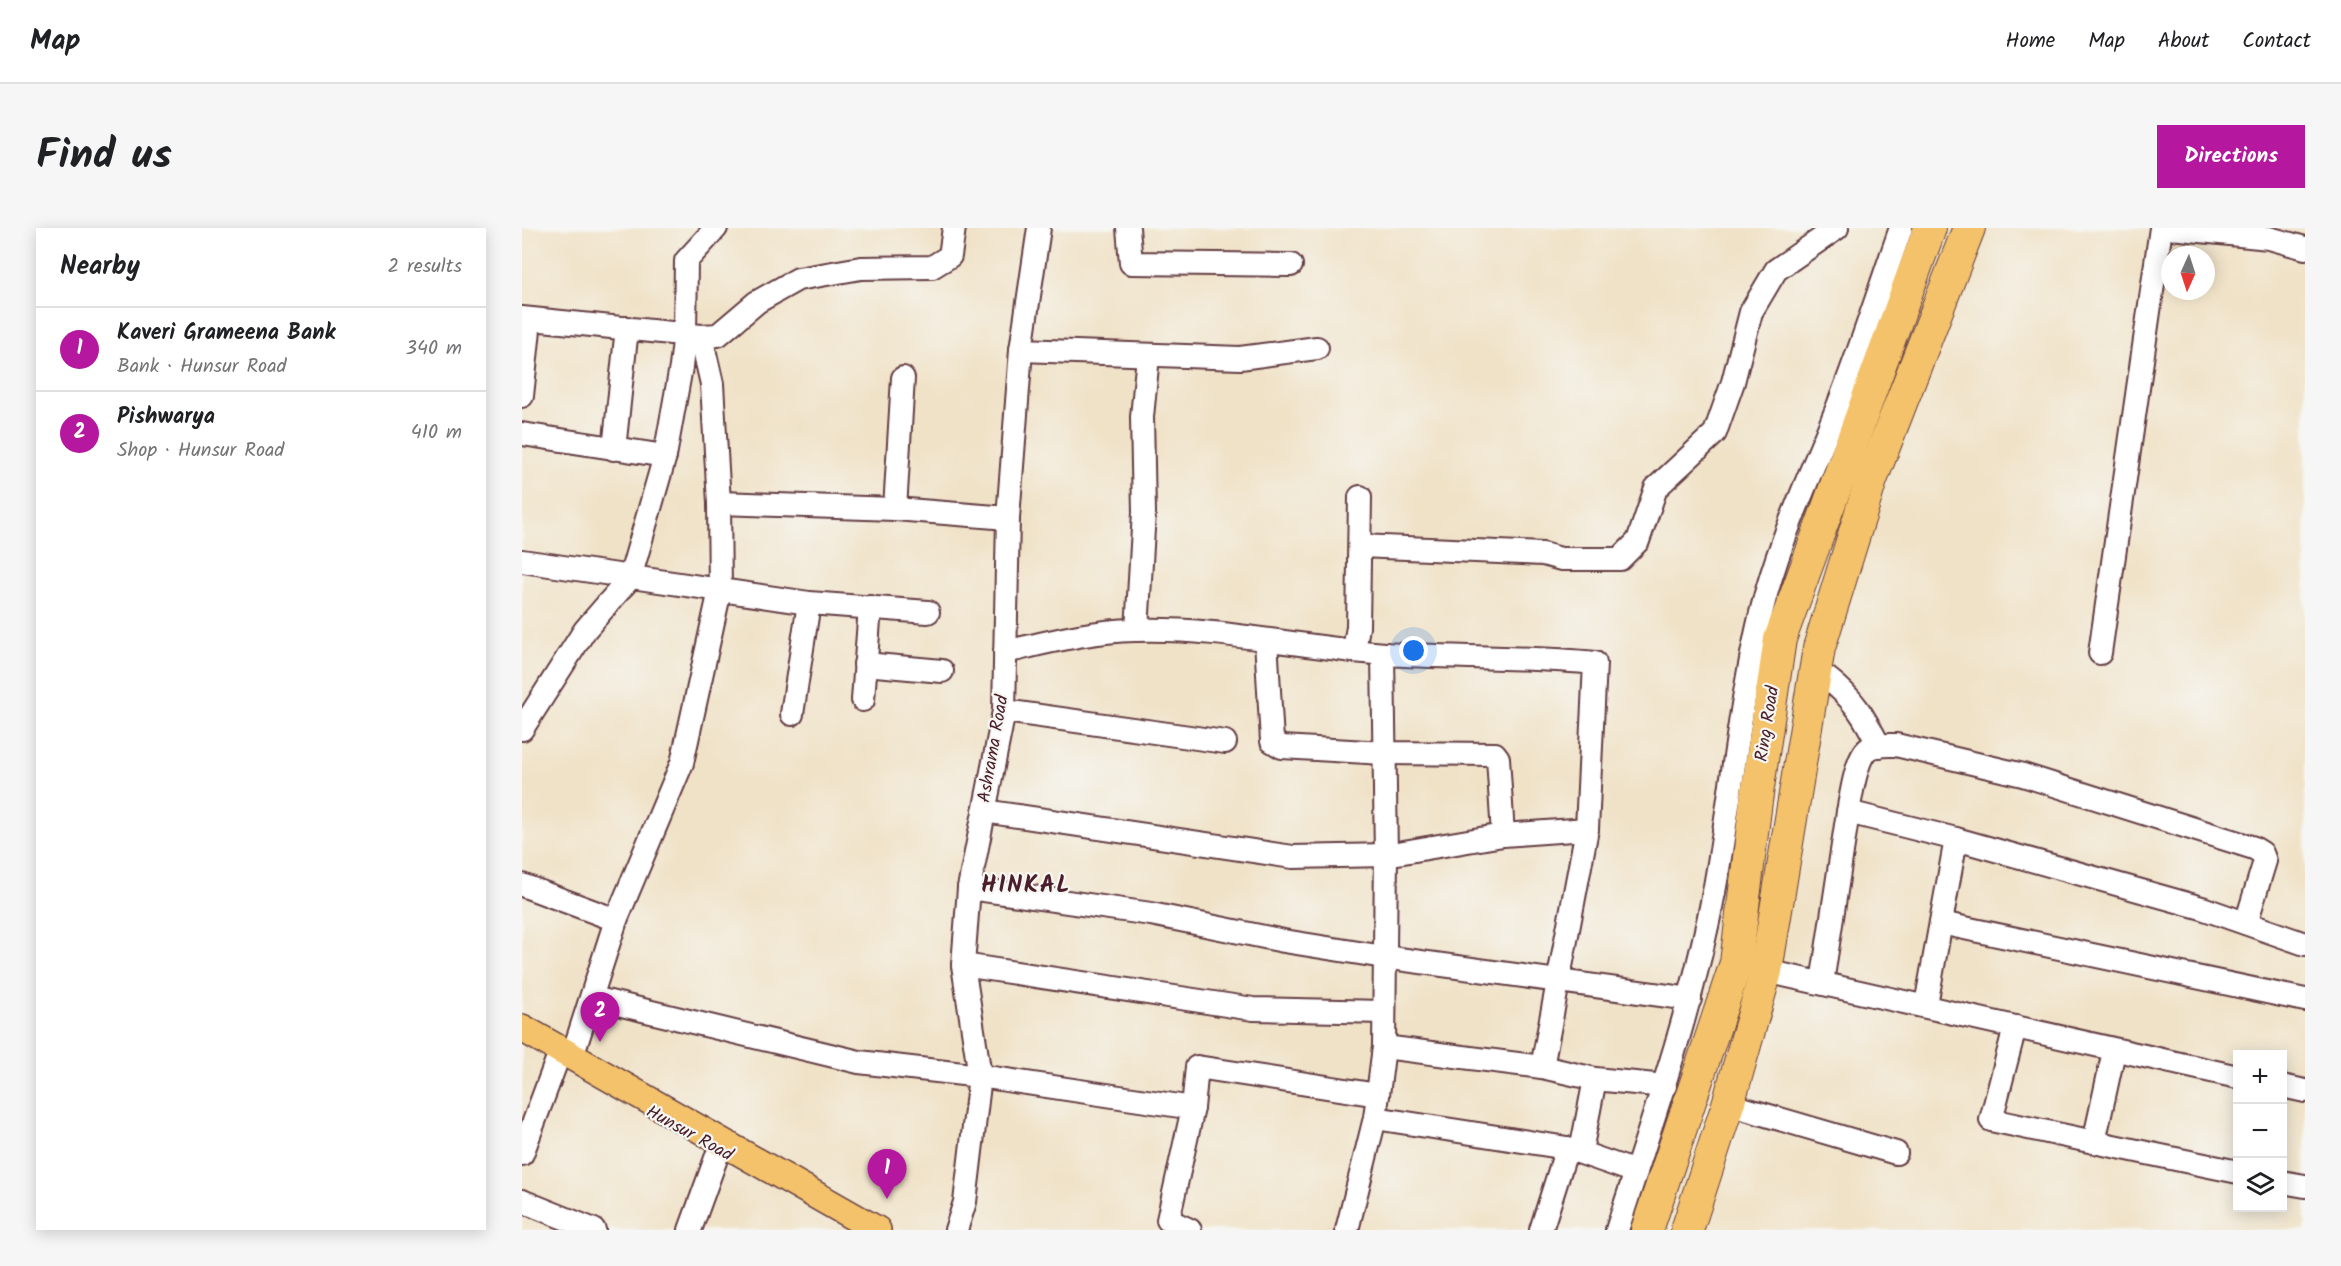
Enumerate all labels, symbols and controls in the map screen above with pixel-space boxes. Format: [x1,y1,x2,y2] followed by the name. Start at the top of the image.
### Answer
[30,19,81,64] text: Map
[2006,25,2055,58] text: Home
[2088,25,2125,58] text: Map
[2158,25,2209,58] text: About
[2242,25,2311,58] text: Contact
[36,123,172,190] text: Find us
[2157,125,2305,188] button: Directions
[60,246,140,288] text: Nearby
[2161,246,2215,300] north arrow
[387,251,462,283] text: 2 results
[117,316,335,351] text: Kaveri Grameena Bank
[76,333,83,365] text: 1
[406,333,462,365] text: 340 m
[117,351,287,383] text: Bank · Hunsur Road
[117,400,215,435] text: Pishwarya
[74,417,85,449] text: 2
[411,417,462,449] text: 410 m
[117,435,284,467] text: Shop · Hunsur Road
[1399,636,1428,665] your location
[1748,683,1788,764] street label: Ring Road
[970,692,1018,805] street label: Ashrama Road
[981,866,1071,905] district label: HINKAL
[580,992,620,1042] pin: 2
[2233,1050,2287,1212] map controls
[2233,1050,2287,1104] button: +
[640,1098,739,1170] street label: Hunsur Road
[2233,1104,2287,1158] button: −
[868,1150,907,1199] pin: 1
[2233,1158,2287,1212] button: layers

